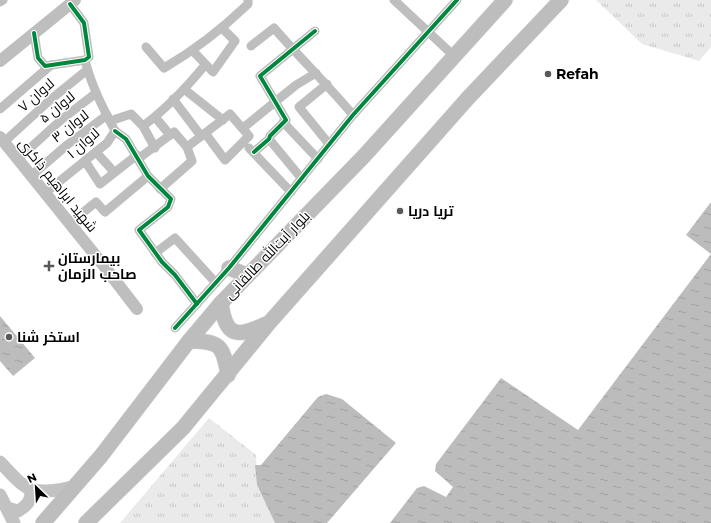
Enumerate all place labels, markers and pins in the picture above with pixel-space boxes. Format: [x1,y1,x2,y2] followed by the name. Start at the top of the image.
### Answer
[556,65,599,83] place label: Refah
[543,69,553,79] marker: Refah
[408,202,454,220] place label: تریا دریا
[395,206,405,216] marker: تریا دریا
[58,249,137,283] place label: بیمارستان صاحب الزمان
[43,260,55,272] marker: بیمارستان صاحب الزمان
[17,328,80,346] place label: استخر شنا
[4,332,14,342] marker: استخر شنا

